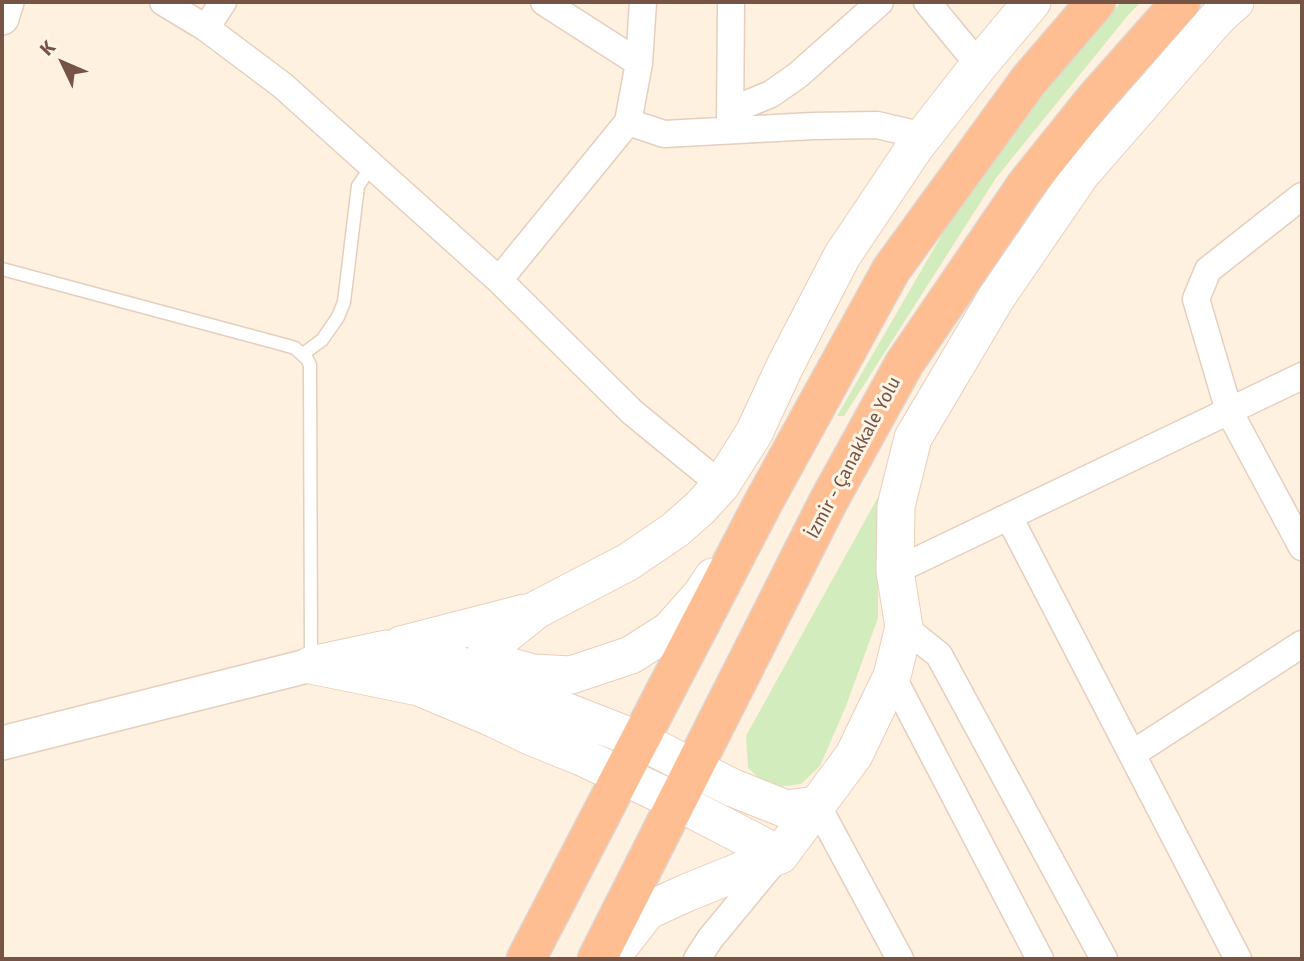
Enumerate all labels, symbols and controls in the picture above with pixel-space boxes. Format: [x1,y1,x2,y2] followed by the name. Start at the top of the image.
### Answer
[28,28,98,98] north arrow
[35,36,60,60] text: K
[802,373,906,543] street label: İzmir - Çanakkale Yolu

